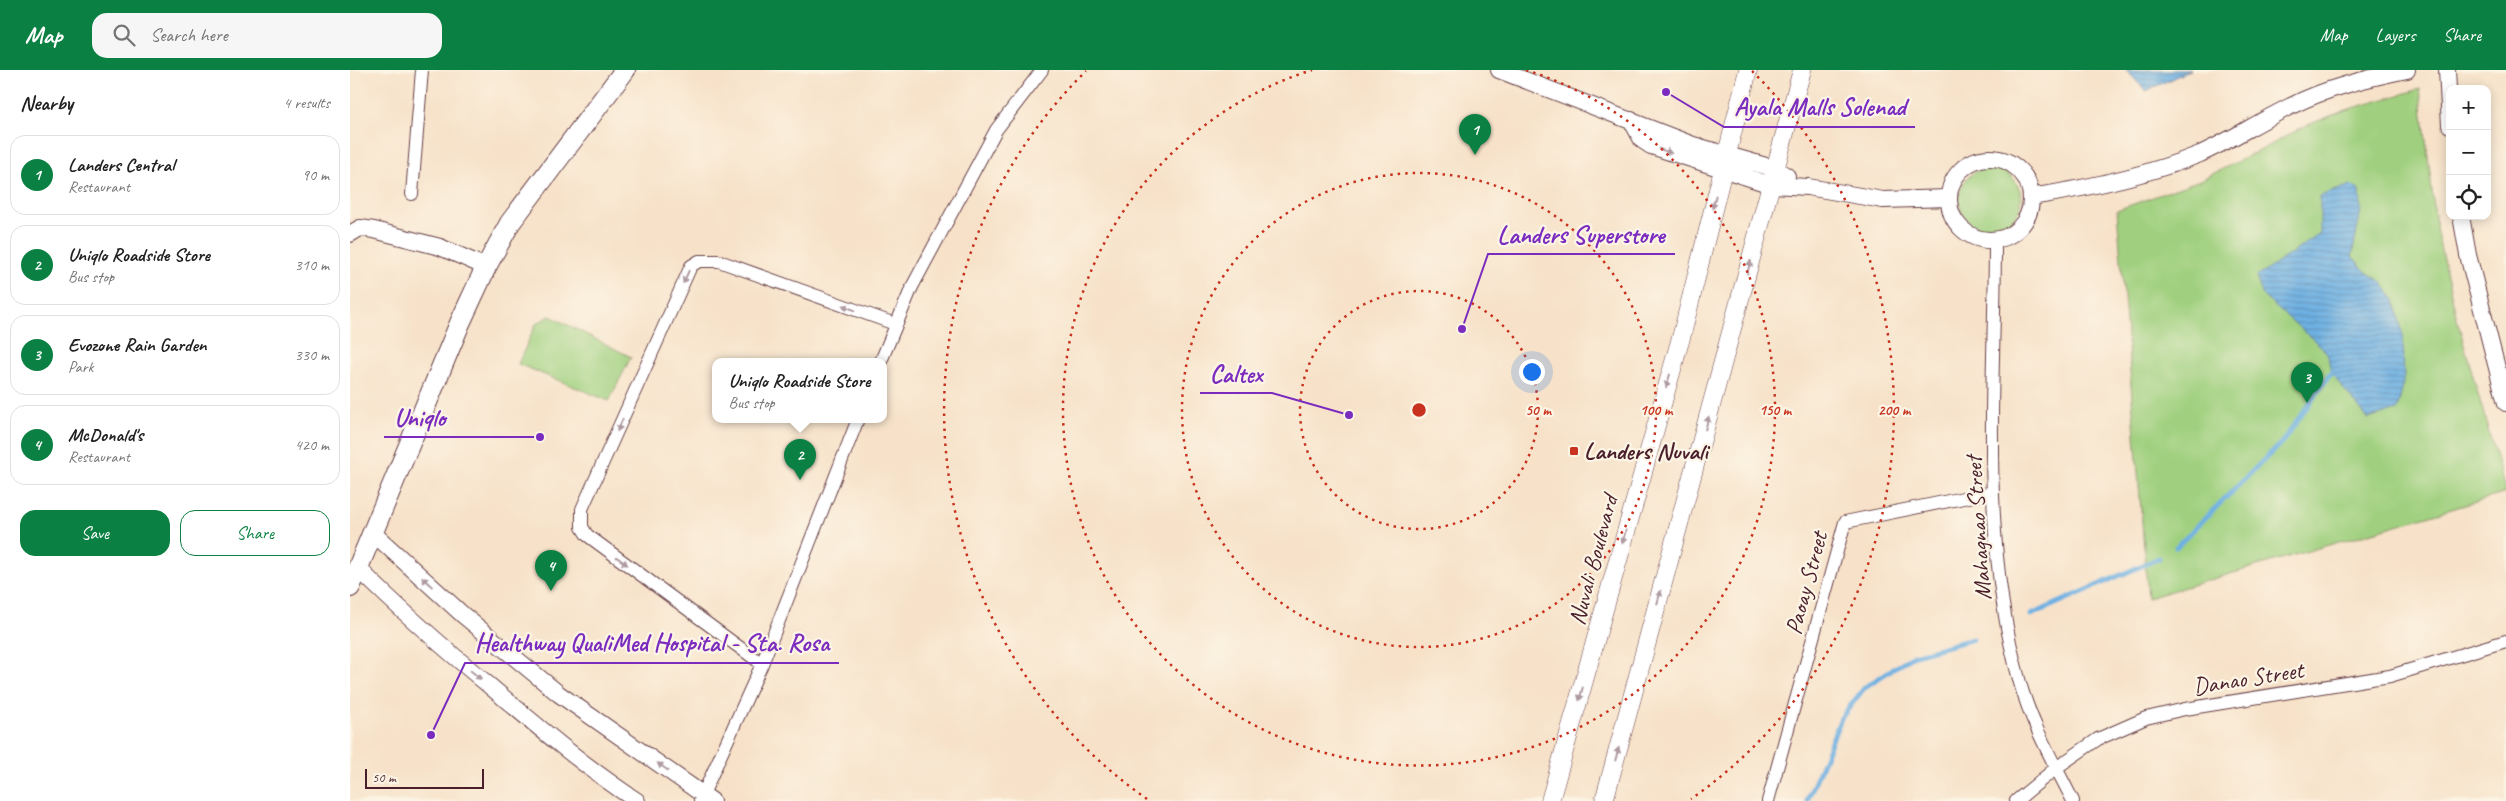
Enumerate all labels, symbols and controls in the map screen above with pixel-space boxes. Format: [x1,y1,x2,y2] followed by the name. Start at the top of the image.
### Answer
[92,13,442,58] search box
[25,20,62,50] text: Map
[110,21,138,49] icon: search
[150,23,228,47] text: Search here
[2320,24,2348,46] text: Map
[2376,24,2415,46] text: Layers
[2443,24,2481,46] text: Share
[2446,85,2491,220] map controls
[2446,85,2491,130] button: +
[1724,87,1915,127] callout: Ayala Malls Solenad
[20,90,73,116] text: Nearby
[1734,91,1911,123] text: Ayala Malls Solenad
[283,93,330,113] text: 4 results
[1459,114,1491,155] pin: 1
[2446,130,2491,175] button: −
[1658,148,1673,155] one-way arrow
[68,153,174,177] text: Landers Central
[33,165,41,185] text: 1
[302,165,329,185] text: 90 m
[2446,175,2491,220] button: locate
[68,177,130,197] text: Restaurant
[1710,194,1718,209] one-way arrow
[1488,214,1675,254] callout: Landers Superstore
[1497,219,1666,251] text: Landers Superstore
[68,243,210,267] text: Uniqlo Roadside Store
[33,255,41,275] text: 2
[295,255,329,275] text: 310 m
[1745,259,1753,274] one-way arrow
[68,267,114,287] text: Bus stop
[682,270,690,284] one-way arrow
[841,304,856,312] one-way arrow
[68,333,206,357] text: Evozone Rain Garden
[33,345,41,365] text: 3
[295,345,329,365] text: 330 m
[1200,353,1272,393] callout: Caltex
[68,357,93,377] text: Park
[712,358,887,423] popup
[1210,358,1265,390] text: Caltex
[1519,359,1545,385] your location
[2291,362,2323,403] pin: 3
[729,369,870,393] text: Uniqlo Roadside Store
[1664,374,1672,389] one-way arrow
[729,393,775,413] text: Bus stop
[384,397,456,437] callout: Uniqlo
[1410,401,1428,419] centre of rings
[1525,401,1552,420] text: 50 m
[1640,401,1674,420] text: 100 m
[1759,401,1793,420] text: 150 m
[1878,401,1912,420] text: 200 m
[394,402,449,434] text: Uniqlo
[1703,416,1711,431] one-way arrow
[615,418,623,432] one-way arrow
[68,423,143,447] text: McDonald's
[33,435,41,455] text: 4
[295,435,329,455] text: 420 m
[1584,436,1711,466] place label: Landers Nuvali
[784,439,816,480] pin: 2
[1568,445,1580,457] marker: Landers Nuvali
[68,447,130,467] text: Restaurant
[1958,452,1998,601] street label: Mahagnao Street
[1561,488,1626,628] street label: Nuvali Boulevard
[20,510,170,556] button: Save
[180,510,330,556] button: Share
[1778,527,1835,637] street label: Paoay Street
[1619,530,1627,545] one-way arrow
[535,550,567,591] pin: 4
[615,556,628,566] one-way arrow
[422,576,434,588] one-way arrow
[1656,590,1664,605] one-way arrow
[465,623,839,663] callout: Healthway QualiMed Hospital - Sta. Rosa
[475,627,831,659] text: Healthway QualiMed Hospital - Sta. Rosa
[2191,654,2307,701] street label: Danao Street
[470,670,483,681] one-way arrow
[1577,687,1585,702] one-way arrow
[1613,746,1621,762] one-way arrow
[656,762,670,772] one-way arrow
[365,766,484,789] scale bar
[372,769,396,786] text: 50 m

